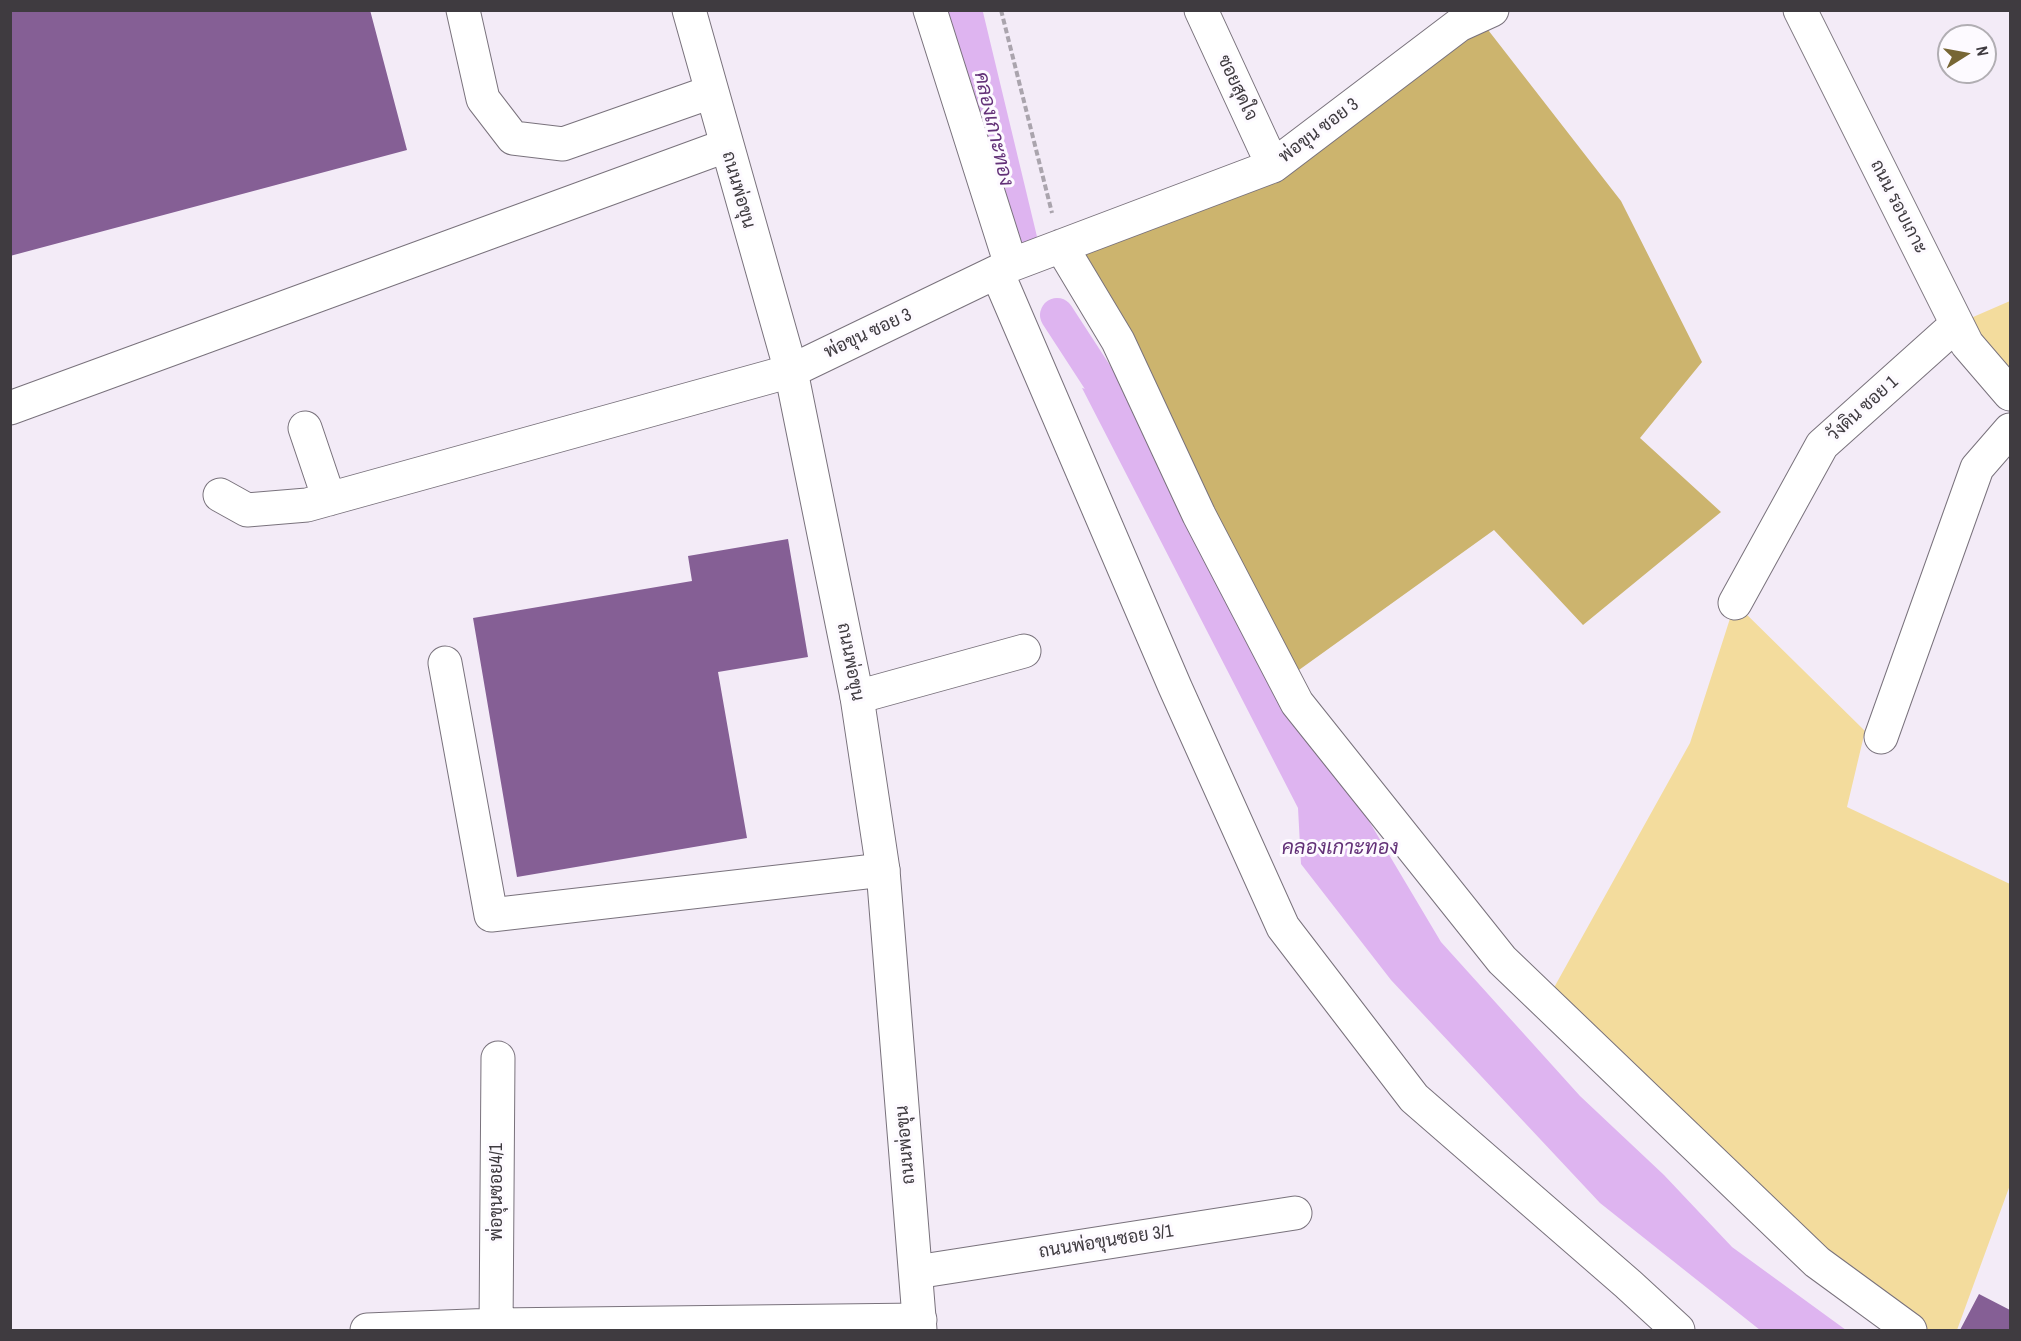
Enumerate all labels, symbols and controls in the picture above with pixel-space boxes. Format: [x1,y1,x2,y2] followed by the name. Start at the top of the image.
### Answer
[1937,24,1997,84] north arrow
[1971,44,1994,58] text: N
[1212,52,1262,124] street label: ซอยสุดใจ
[968,70,1018,188] water label: คลองเกาะทอง
[1275,94,1363,168] street label: พ่อขุน ซอย 3
[717,149,759,231] street label: ถนนพ่อขุน
[1865,156,1931,258] street label: ถนน รอบเกาะ
[821,304,915,364] street label: พ่อขุน ซอย 3
[1823,372,1903,446] street label: วังดิน ซอย 1
[832,621,868,703] street label: ถนนพ่อขุน
[1282,837,1398,861] water label: คลองเกาะทอง
[892,1105,920,1185] street label: ถนนพ่อขุน
[486,1143,508,1241] street label: พ่อขุนซอย4/1
[1037,1221,1175,1263] street label: ถนนพ่อขุนซอย 3/1

